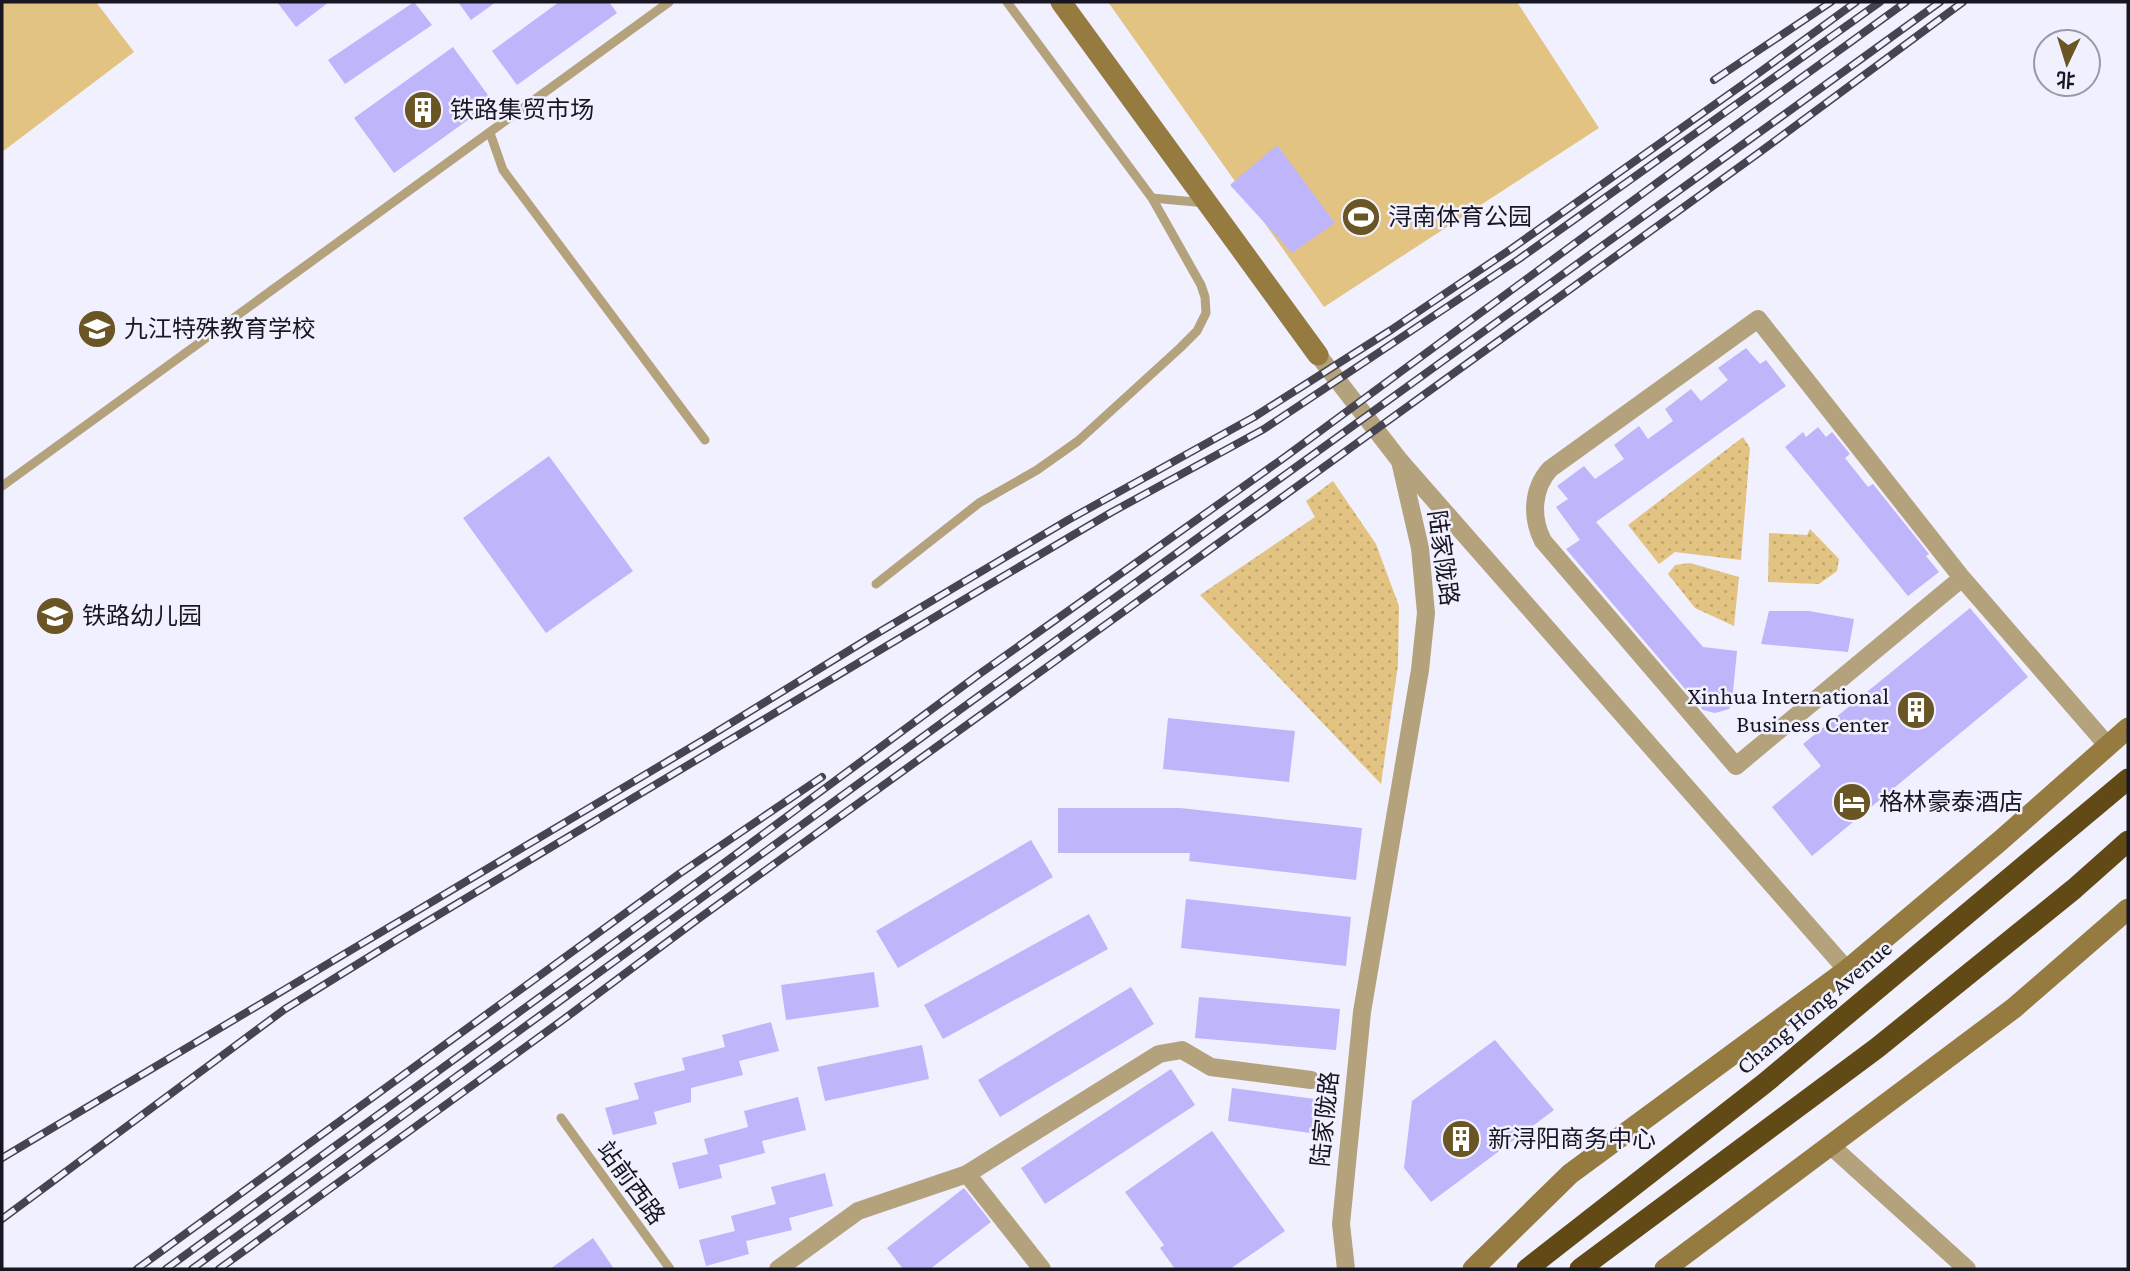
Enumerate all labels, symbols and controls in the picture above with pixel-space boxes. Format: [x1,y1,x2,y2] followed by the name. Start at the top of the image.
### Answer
[2032,28,2102,98] north arrow
[2056,68,2076,91] text: 北
[402,89,444,131] building icon: 铁路集贸市场
[450,96,594,123] place label: 铁路集贸市场
[1340,196,1382,238] sports icon: 浔南体育公园
[1388,203,1532,230] place label: 浔南体育公园
[76,308,118,350] school or university icon: 九江特殊教育学校
[124,315,316,342] place label: 九江特殊教育学校
[1423,509,1464,607] street label: 陆家陇路
[34,595,76,637] school or university icon: 铁路幼儿园
[82,602,202,629] place label: 铁路幼儿园
[1688,682,1889,737] place label: Xinhua International Business Center
[1895,689,1937,731] building icon: Xinhua International Business Center
[1831,781,1873,823] hotel icon: 格林豪泰酒店
[1879,788,2023,815] place label: 格林豪泰酒店
[1731,934,1897,1079] street label: Chang Hong Avenue
[1306,1070,1343,1168] street label: 陆家陇路
[1440,1118,1482,1160] building icon: 新浔阳商务中心
[1488,1125,1656,1152] place label: 新浔阳商务中心
[592,1136,671,1229] street label: 站前西路

